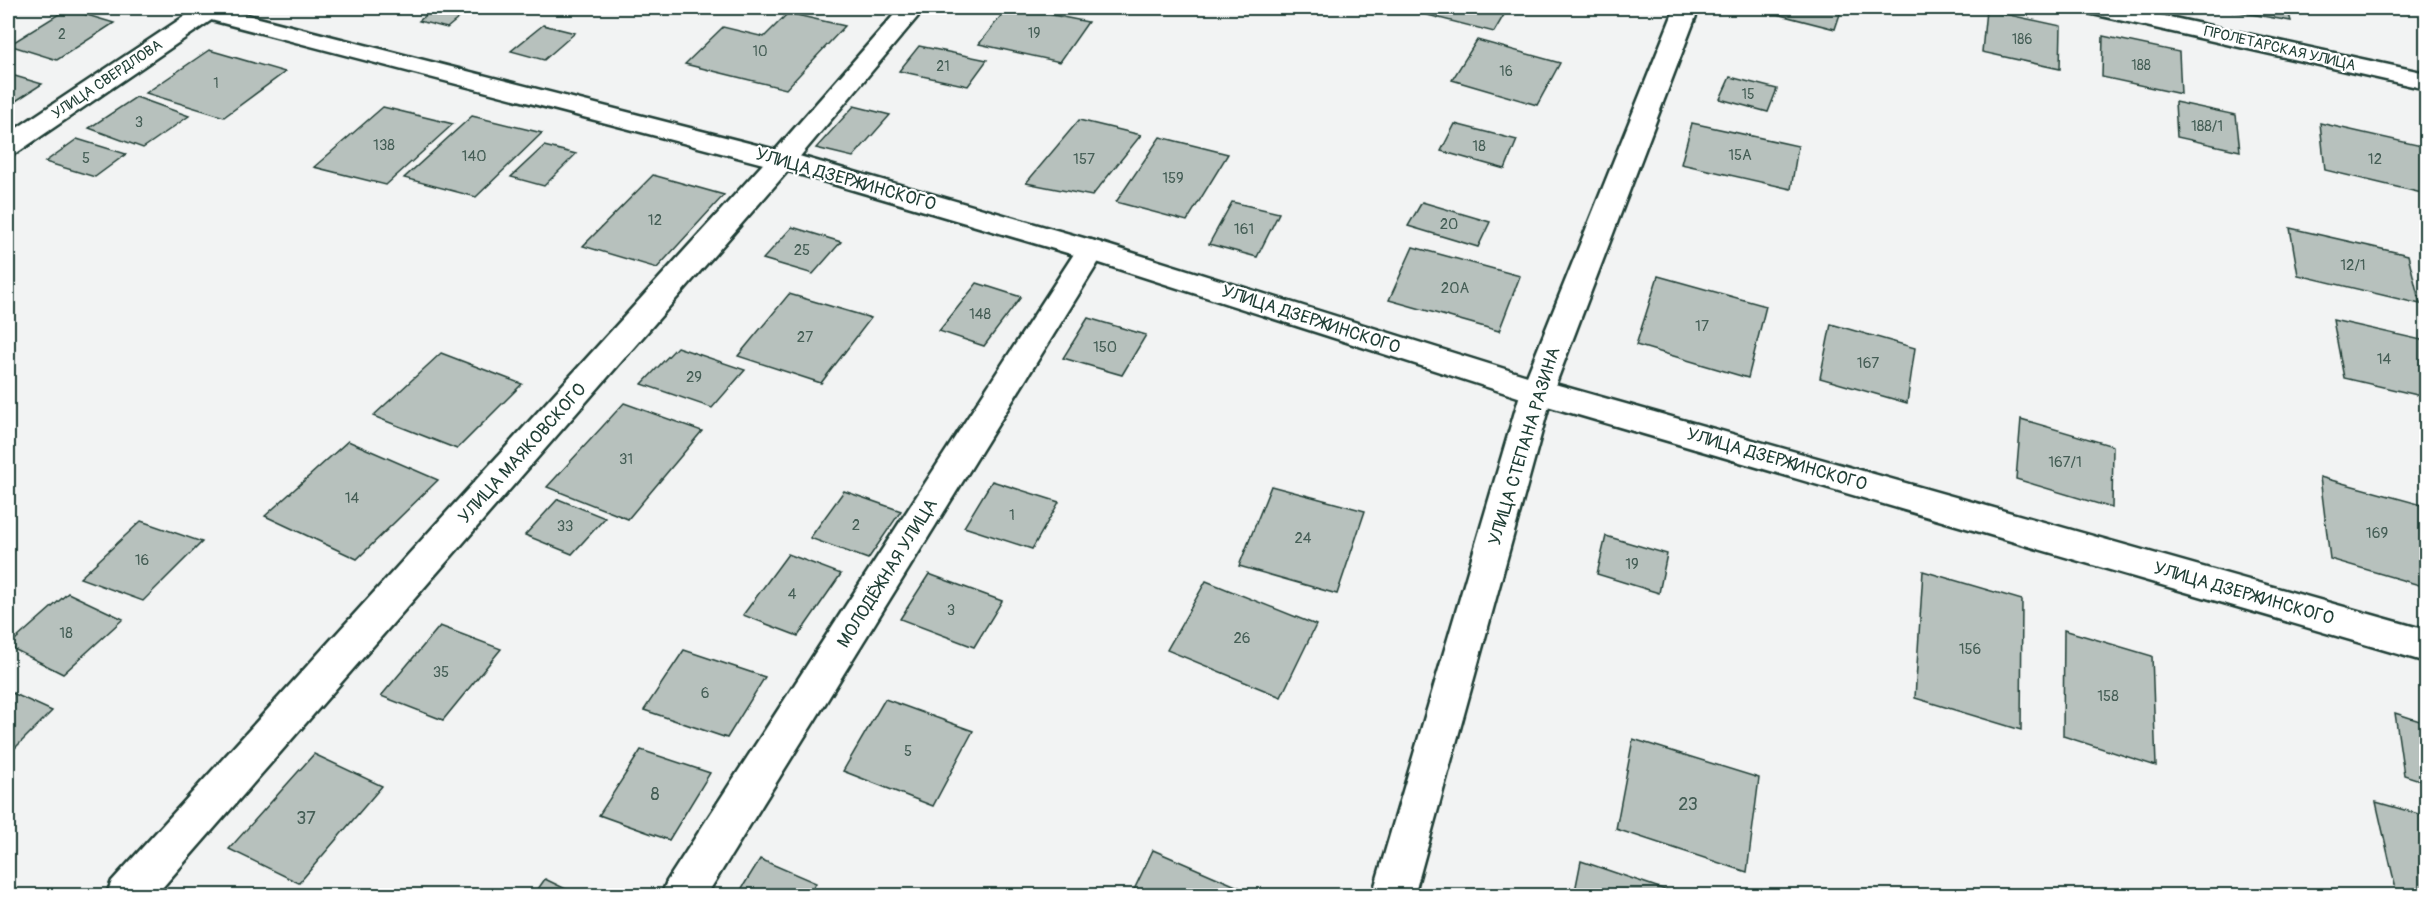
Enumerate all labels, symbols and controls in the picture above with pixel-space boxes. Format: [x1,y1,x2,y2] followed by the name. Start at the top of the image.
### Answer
[2202,22,2358,75] street label: ПРОЛЕТАРСКАЯ УЛИЦА
[1028,25,1040,42] house number: 19
[58,26,66,43] house number: 2
[2012,31,2032,48] house number: 186
[48,35,166,123] street label: УЛИЦА СВЕРДЛОВА
[752,43,768,60] house number: 10
[2131,57,2151,74] house number: 188
[936,58,950,75] house number: 21
[1499,63,1513,80] house number: 16
[213,75,219,92] house number: 1
[1741,86,1755,103] house number: 15
[135,113,143,132] house number: 3
[2191,117,2223,136] house number: 188/1
[373,136,395,155] house number: 138
[1472,137,1486,156] house number: 18
[753,143,939,216] street label: УЛИЦА ДЗЕРЖИНСКОГО
[1728,146,1752,165] house number: 15А
[462,147,486,166] house number: 140
[82,149,90,168] house number: 5
[1073,150,1095,169] house number: 157
[2368,150,2382,169] house number: 12
[1162,169,1184,188] house number: 159
[648,211,662,230] house number: 12
[1440,215,1458,234] house number: 20
[1234,220,1254,239] house number: 161
[794,241,810,260] house number: 25
[2340,256,2366,275] house number: 12/1
[1441,279,1469,298] house number: 20А
[1219,280,1403,359] street label: УЛИЦА ДЗЕРЖИНСКОГО
[969,305,991,324] house number: 148
[1695,317,1709,336] house number: 17
[797,328,813,347] house number: 27
[1093,338,1117,357] house number: 150
[1483,344,1566,548] street label: УЛИЦА СТЕПАНА РАЗИНА
[2377,350,2392,369] house number: 14
[1857,354,1879,373] house number: 167
[686,368,702,387] house number: 29
[453,378,591,528] street label: УЛИЦА МАЯКОВСКОГО
[1684,423,1870,496] street label: УЛИЦА ДЗЕРЖИНСКОГО
[619,450,633,469] house number: 31
[2048,453,2082,472] house number: 167/1
[345,489,360,508] house number: 14
[832,494,943,652] street label: МОЛОДЁЖНАЯ УЛИЦА
[1009,506,1015,525] house number: 1
[852,516,860,535] house number: 2
[557,517,573,536] house number: 33
[2366,524,2388,543] house number: 169
[1294,529,1312,548] house number: 24
[135,551,149,570] house number: 16
[1625,555,1639,574] house number: 19
[2151,557,2337,630] street label: УЛИЦА ДЗЕРЖИНСКОГО
[788,585,797,604] house number: 4
[947,601,955,620] house number: 3
[59,624,73,643] house number: 18
[1233,629,1251,648] house number: 26
[1959,640,1981,659] house number: 156
[433,663,449,682] house number: 35
[701,684,709,703] house number: 6
[2097,687,2119,706] house number: 158
[904,742,912,761] house number: 5
[650,783,660,806] house number: 8
[1678,793,1698,816] house number: 23
[296,807,316,830] house number: 37

